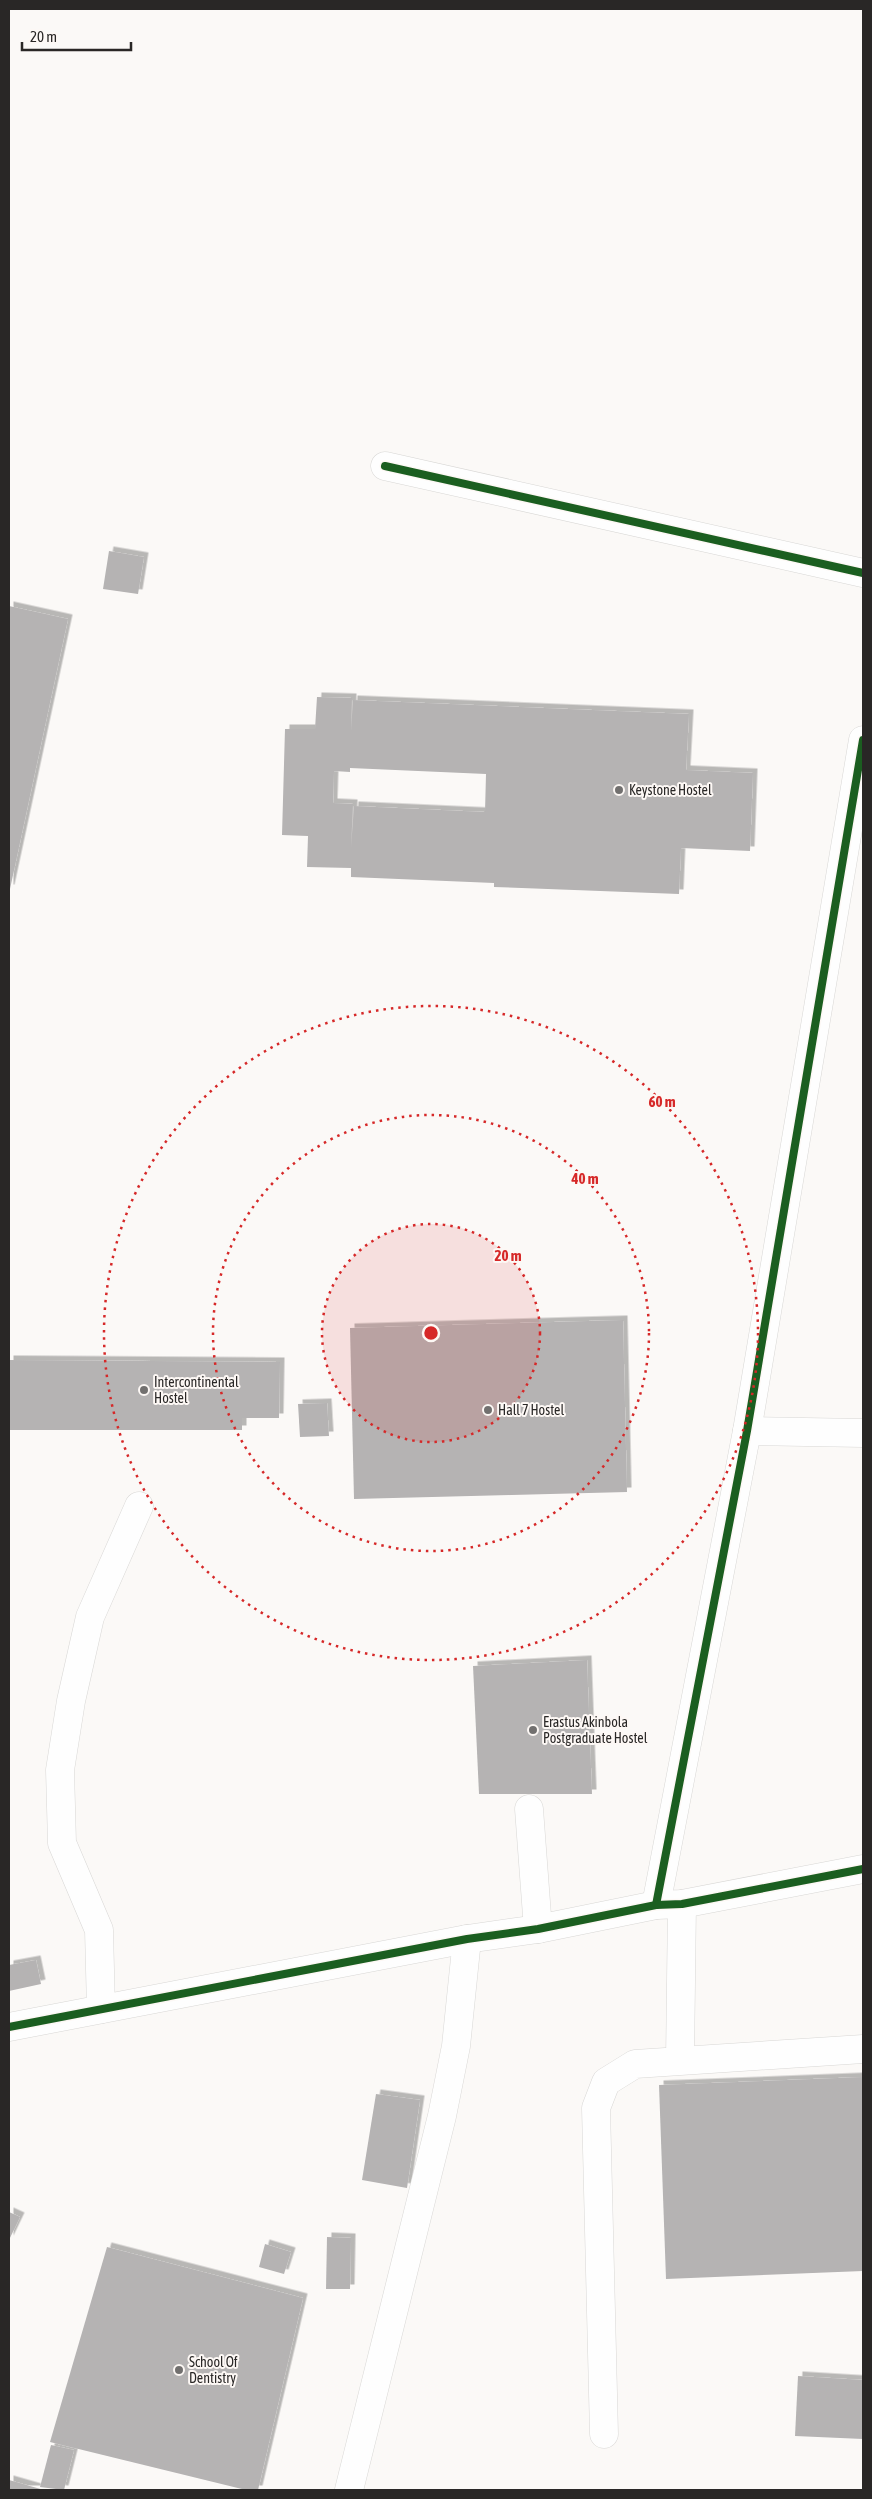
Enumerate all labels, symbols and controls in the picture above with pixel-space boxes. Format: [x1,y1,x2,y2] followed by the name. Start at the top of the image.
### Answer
[22,20,131,52] scale bar
[30,28,57,45] text: 20 m
[629,782,712,798] place label: Keystone Hostel
[613,784,625,796] marker: Keystone Hostel
[649,1093,676,1110] text: 60 m
[571,1170,599,1187] text: 40 m
[495,1247,522,1264] text: 20 m
[422,1324,440,1342] centre of rings
[154,1374,239,1406] place label: Intercontinental Hostel
[138,1384,150,1396] marker: Intercontinental Hostel
[498,1402,564,1418] place label: Hall 7 Hostel
[482,1404,494,1416] marker: Hall 7 Hostel
[543,1714,648,1746] place label: Erastus Akinbola Postgraduate Hostel
[527,1724,539,1736] marker: Erastus Akinbola Postgraduate Hostel
[189,2354,238,2386] place label: School Of Dentistry
[173,2364,185,2376] marker: School Of Dentistry

